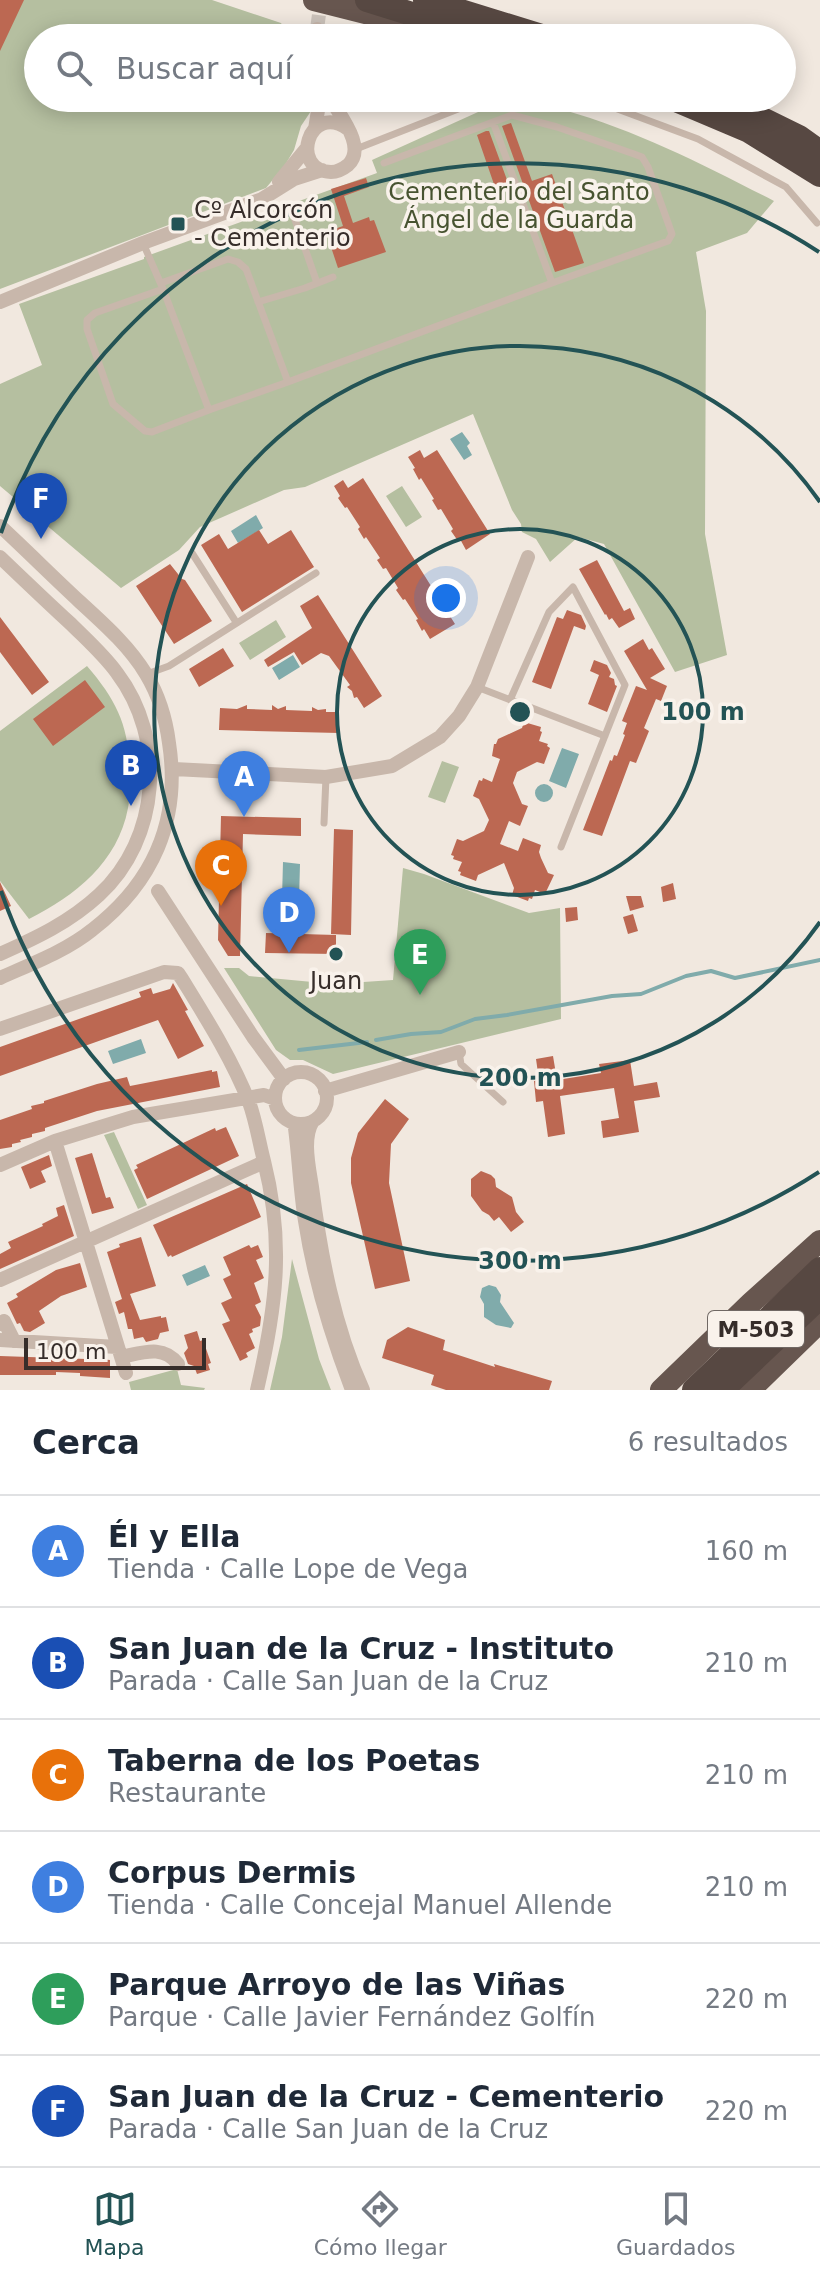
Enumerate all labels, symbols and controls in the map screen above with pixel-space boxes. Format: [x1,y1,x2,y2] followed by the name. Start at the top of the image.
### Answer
[24,24,796,112] search box
[52,46,96,90] icon: search
[116,51,293,86] text: Buscar aquí
[388,178,650,234] park label: Cementerio del Santo Ángel de la Guarda
[194,196,351,252] place label: Cº Alcorcón - Cementerio
[169,215,187,233] marker: Cº Alcorcón - Cementerio
[15,473,67,539] pin: F
[426,578,466,618] your location
[506,698,534,726] centre of rings
[661,698,745,726] text: 100 m
[105,740,157,806] pin: B
[218,751,270,817] pin: A
[195,840,247,906] pin: C
[263,887,315,953] pin: D
[394,929,446,995] pin: E
[327,945,345,963] marker: Juan
[308,967,362,995] place label: Juan
[478,1064,562,1092] text: 200 m
[478,1247,562,1275] text: 300 m
[708,1311,804,1347] road number: M-503
[24,1334,206,1370] scale bar
[36,1339,106,1364] text: 100 m
[32,1422,140,1462] text: Cerca
[628,1427,788,1457] text: 6 resultados
[108,1519,241,1554] text: Él y Ella
[48,1536,68,1566] text: A
[705,1536,788,1566] text: 160 m
[108,1554,468,1584] text: Tienda · Calle Lope de Vega
[108,1631,614,1666] text: San Juan de la Cruz - Instituto
[48,1648,68,1678] text: B
[705,1648,788,1678] text: 210 m
[108,1666,548,1696] text: Parada · Calle San Juan de la Cruz
[108,1743,480,1778] text: Taberna de los Poetas
[48,1760,68,1790] text: C
[705,1760,788,1790] text: 210 m
[108,1778,266,1808] text: Restaurante
[108,1855,356,1890] text: Corpus Dermis
[47,1872,69,1902] text: D
[705,1872,788,1902] text: 210 m
[108,1890,612,1920] text: Tienda · Calle Concejal Manuel Allende
[108,1967,565,2002] text: Parque Arroyo de las Viñas
[49,1984,67,2014] text: E
[705,1984,788,2014] text: 220 m
[108,2002,596,2032] text: Parque · Calle Javier Fernández Golfín
[108,2079,664,2114] text: San Juan de la Cruz - Cementerio
[49,2096,67,2126] text: F
[705,2096,788,2126] text: 220 m
[108,2114,548,2144] text: Parada · Calle San Juan de la Cruz
[85,2187,145,2260] tab: Mapa
[314,2187,447,2260] tab: Cómo llegar
[616,2187,735,2260] tab: Guardados

